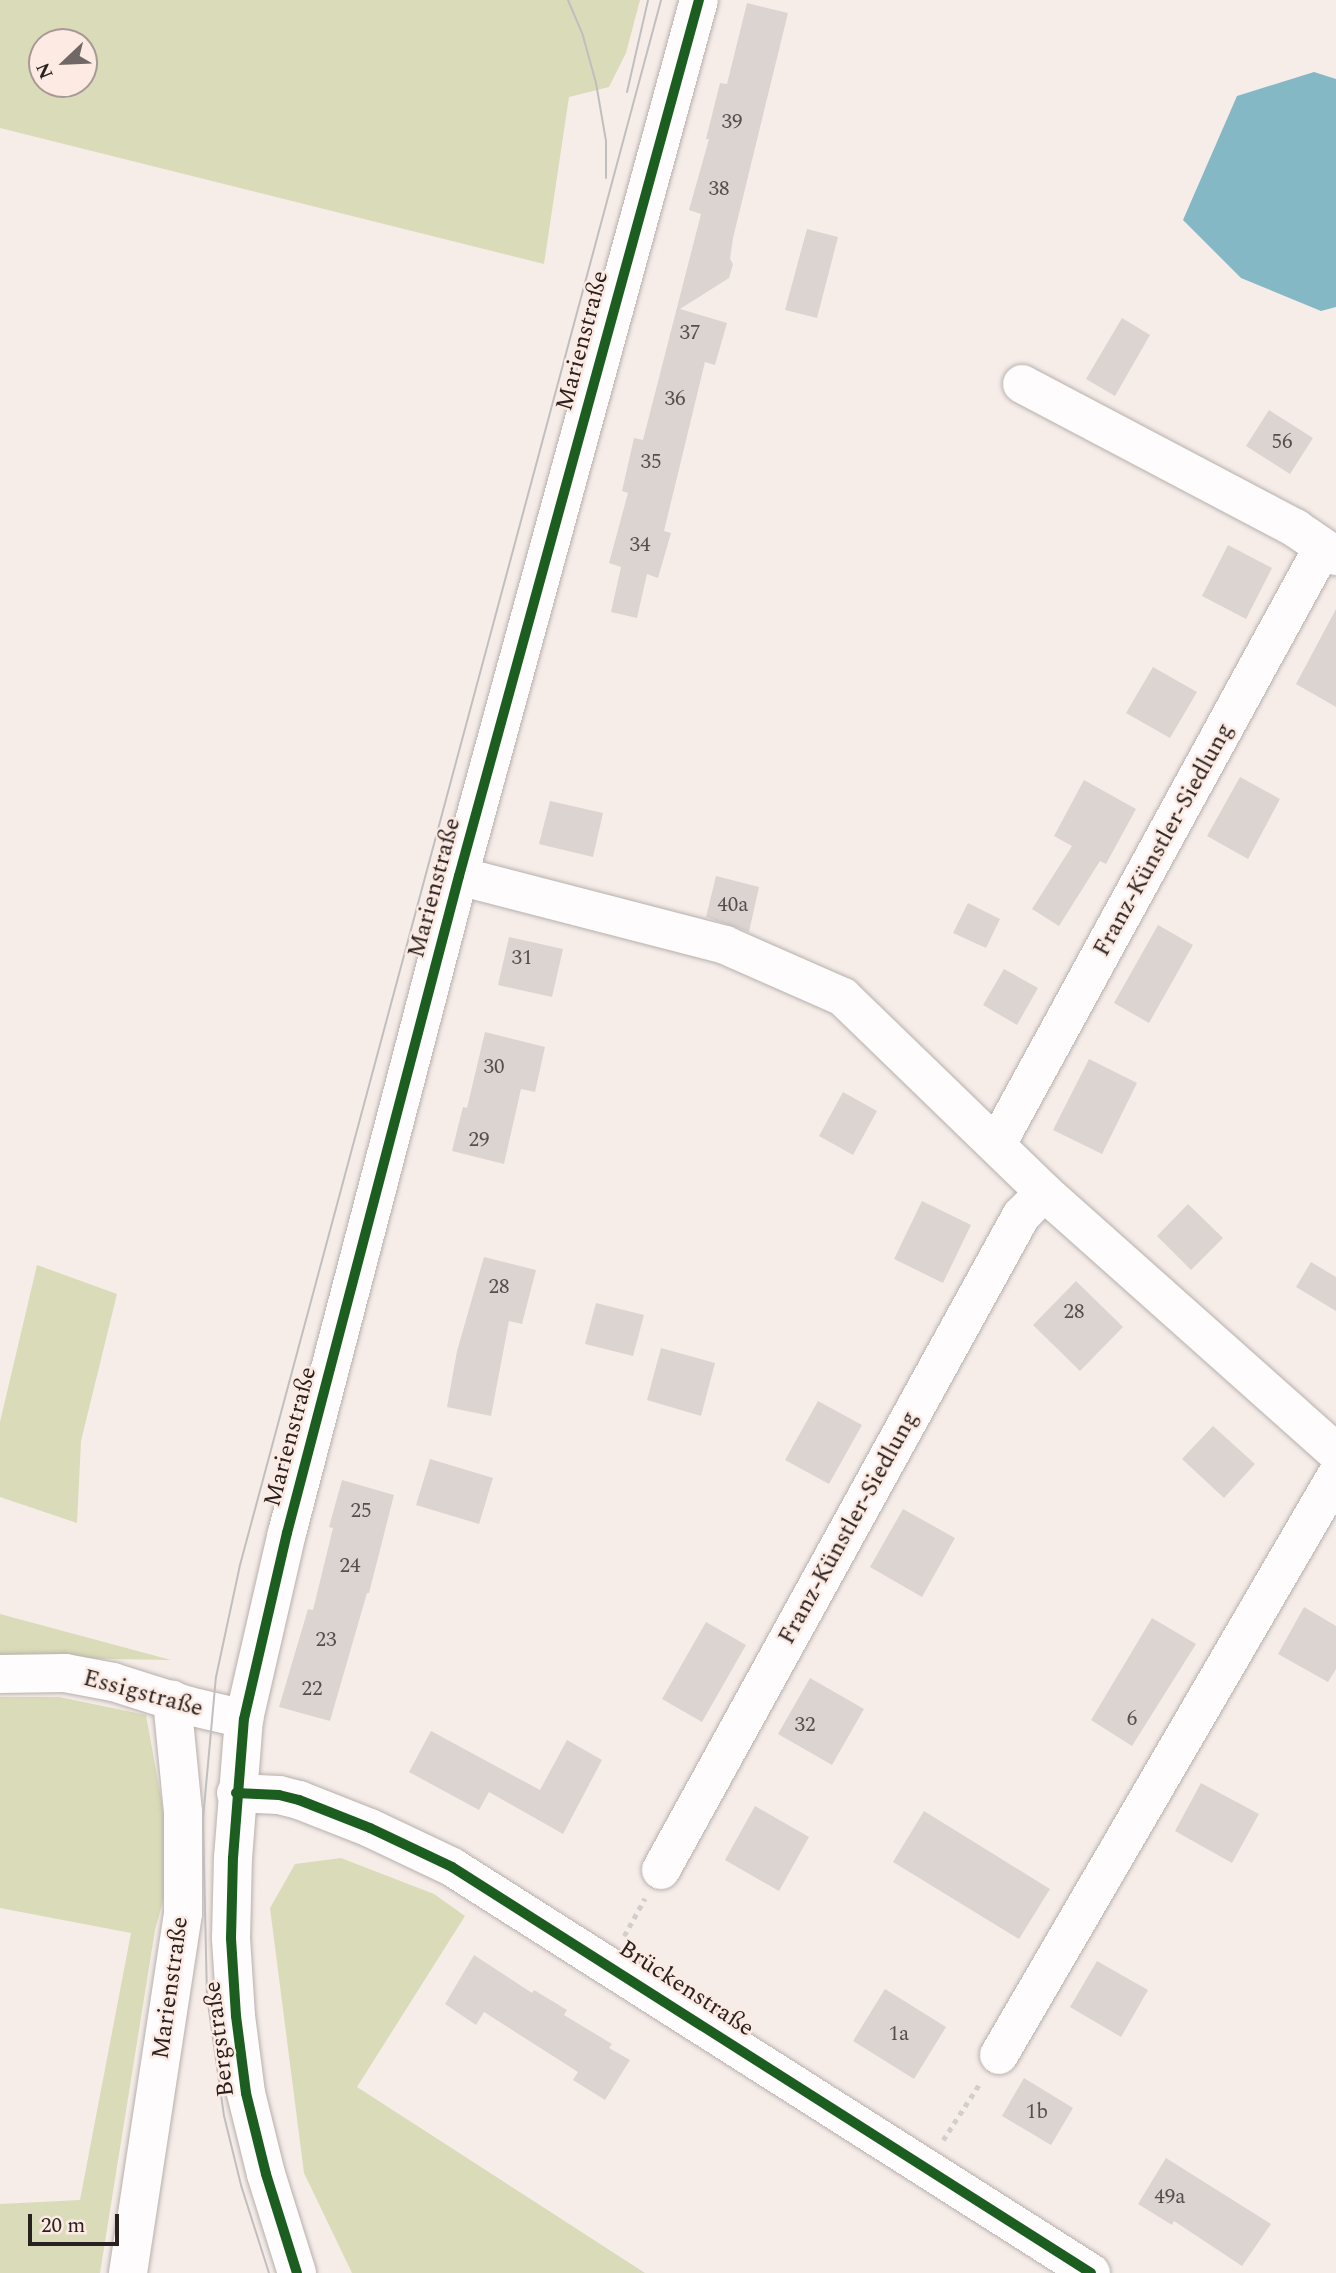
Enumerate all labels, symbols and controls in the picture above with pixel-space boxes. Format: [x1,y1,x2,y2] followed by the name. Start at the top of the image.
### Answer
[28,28,98,98] north arrow
[29,58,61,83] text: N
[722,109,742,135] house number: 39
[709,176,729,202] house number: 38
[550,268,616,414] street label: Marienstraße
[680,320,700,346] house number: 37
[665,386,685,412] house number: 36
[1272,429,1292,455] house number: 56
[641,449,661,475] house number: 35
[630,532,650,558] house number: 34
[1088,718,1240,962] street label: Franz-Künstler-Siedlung
[402,815,468,961] street label: Marienstraße
[717,892,749,918] house number: 40a
[512,945,532,971] house number: 31
[484,1054,504,1080] house number: 30
[469,1127,489,1153] house number: 29
[489,1274,509,1300] house number: 28
[1064,1299,1084,1325] house number: 28
[258,1364,324,1510] street label: Marienstraße
[773,1406,925,1650] street label: Franz-Künstler-Siedlung
[351,1498,371,1524] house number: 25
[340,1553,360,1579] house number: 24
[316,1627,336,1653] house number: 23
[80,1664,206,1724] street label: Essigstraße
[302,1676,322,1702] house number: 22
[1127,1706,1137,1732] house number: 6
[795,1712,815,1738] house number: 32
[147,1915,195,2061] street label: Marienstraße
[613,1935,759,2043] street label: Brückenstraße
[199,1979,241,2099] street label: Bergstraße
[889,2021,909,2047] house number: 1a
[1026,2099,1048,2125] house number: 1b
[1154,2184,1186,2210] house number: 49a
[32,2200,122,2244] scale bar
[41,2210,85,2242] text: 20 m

